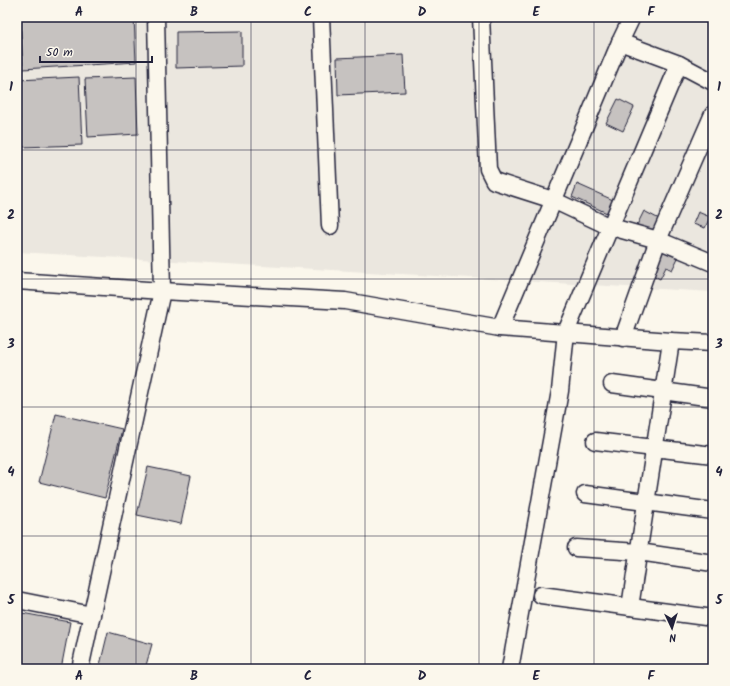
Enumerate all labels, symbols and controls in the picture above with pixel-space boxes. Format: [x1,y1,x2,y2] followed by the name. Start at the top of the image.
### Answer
[75,2,83,23] text: A
[190,2,198,23] text: B
[304,2,312,23] text: C
[418,2,427,23] text: D
[532,2,540,23] text: E
[647,2,655,23] text: F
[40,38,152,64] scale bar
[46,43,73,62] text: 50 m
[9,77,13,98] text: 1
[717,77,721,98] text: 1
[7,205,15,226] text: 2
[715,205,723,226] text: 2
[6,334,15,355] text: 3
[714,334,723,355] text: 3
[7,462,15,483] text: 4
[715,462,723,483] text: 4
[7,590,16,611] text: 5
[715,590,724,611] text: 5
[652,608,692,648] north arrow
[668,628,677,646] text: N
[75,666,83,686] text: A
[190,666,198,686] text: B
[304,666,312,686] text: C
[418,666,427,686] text: D
[532,666,540,686] text: E
[647,666,655,686] text: F

